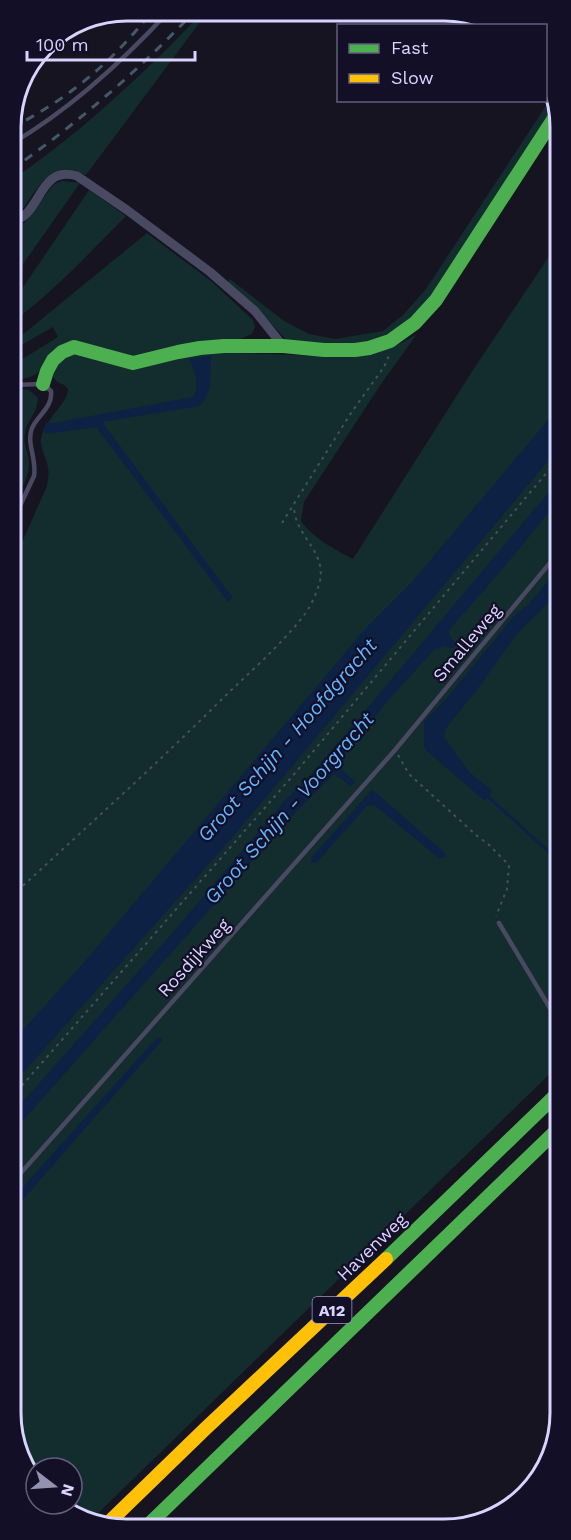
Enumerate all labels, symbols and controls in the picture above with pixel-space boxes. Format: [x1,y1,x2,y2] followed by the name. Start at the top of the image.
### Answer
[27,24,195,62] scale bar
[337,24,547,102] legend
[36,34,89,55] text: 100 m
[391,37,429,58] text: Fast
[391,67,434,88] text: Slow
[428,599,505,686] street label: Smalleweg
[192,633,382,846] water label: Groot Schijn - Hoofdgracht
[199,707,379,909] water label: Groot Schijn - Voorgracht
[153,914,234,1001] street label: Rosdijkweg
[333,1208,411,1285] street label: Havenweg
[312,1297,352,1323] road number: A12
[24,1456,84,1516] north arrow
[57,1482,79,1499] text: N

